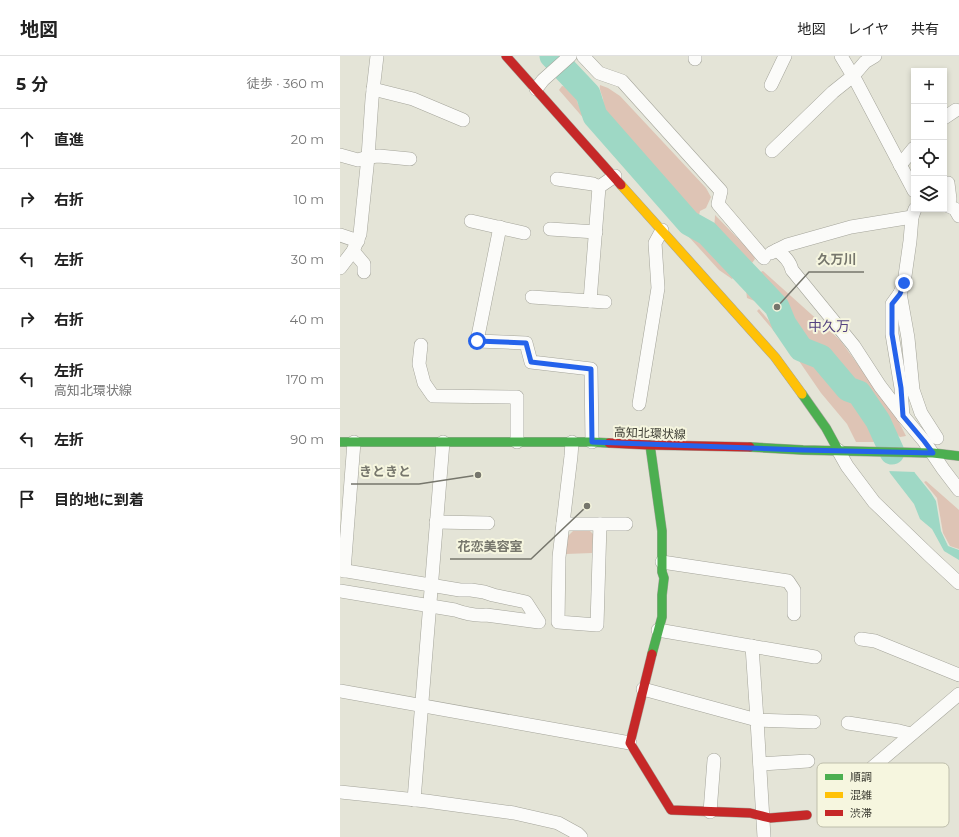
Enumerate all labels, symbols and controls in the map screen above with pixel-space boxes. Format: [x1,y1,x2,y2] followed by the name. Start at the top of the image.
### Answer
[20,18,58,41] text: 地図
[797,20,825,38] text: 地図
[847,20,889,38] text: レイヤ
[911,20,939,38] text: 共有
[911,68,947,212] map controls
[911,68,947,104] button: +
[16,74,48,94] text: 5 分
[247,75,324,91] text: 徒歩 · 360 m
[911,104,947,140] button: −
[16,128,38,150] icon: ahead
[54,130,84,149] text: 直進
[291,131,324,147] text: 20 m
[911,140,947,176] button: locate
[911,176,947,212] button: layers
[16,188,38,210] icon: right
[54,190,84,209] text: 右折
[294,191,324,207] text: 10 m
[809,247,864,272] callout: 久万川
[16,248,38,270] icon: left
[54,250,84,269] text: 左折
[291,251,324,267] text: 30 m
[817,251,857,267] text: 久万川
[895,274,913,292] route end
[16,308,38,330] icon: right
[54,310,84,329] text: 右折
[290,311,324,327] text: 40 m
[808,317,850,335] district label: 中久万
[468,332,486,350] route start
[54,361,84,380] text: 左折
[16,368,38,390] icon: left
[286,371,324,387] text: 170 m
[54,382,132,398] text: 高知北環状線
[614,424,686,442] street label: 高知北環状線
[16,428,38,450] icon: left
[54,430,84,449] text: 左折
[290,431,324,447] text: 90 m
[351,459,419,484] callout: きときと
[359,463,411,479] text: きときと
[16,488,38,510] icon: arrive
[54,490,144,509] text: 目的地に到着
[450,534,531,559] callout: 花恋美容室
[457,538,523,554] text: 花恋美容室
[817,763,949,827] legend
[850,770,872,784] text: 順調
[850,788,872,802] text: 混雑
[850,806,872,820] text: 渋滞

